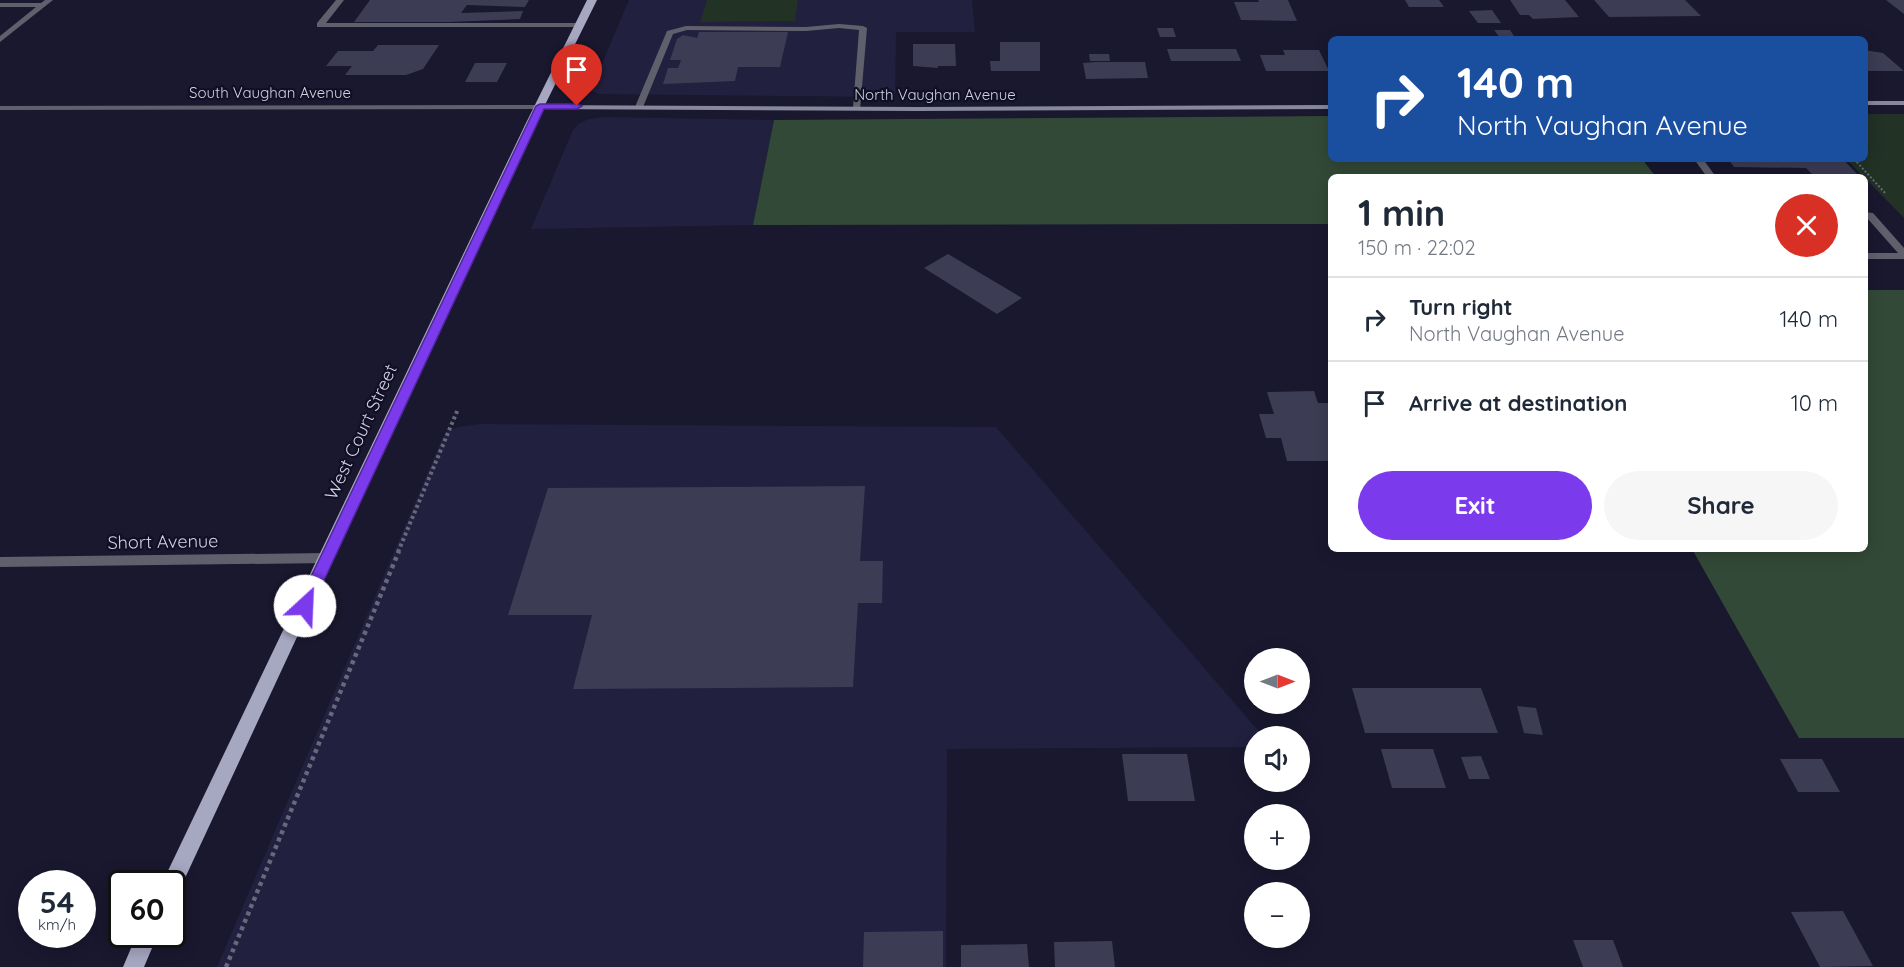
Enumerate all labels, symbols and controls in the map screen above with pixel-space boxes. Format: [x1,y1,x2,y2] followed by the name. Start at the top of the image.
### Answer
[551,44,602,106] pin
[560,53,593,86] icon: arrive
[1457,56,1574,109] text: 140 m
[1358,60,1436,138] icon: right
[189,83,351,102] street label: South Vaughan Avenue
[854,85,1016,104] street label: North Vaughan Avenue
[1457,108,1748,142] text: North Vaughan Avenue
[1358,190,1445,235] text: 1 min
[1775,194,1838,257] button: close
[1358,235,1476,260] text: 150 m · 22:02
[1409,293,1513,321] text: Turn right
[1358,303,1391,336] icon: right
[1779,305,1838,333] text: 140 m
[1409,321,1624,346] text: North Vaughan Avenue
[319,360,402,503] street label: West Court Street
[1358,387,1391,420] icon: arrive
[1409,389,1627,417] text: Arrive at destination
[1791,389,1838,417] text: 10 m
[1358,471,1592,540] button: Exit
[1604,471,1838,540] button: Share
[107,529,219,554] street label: Short Avenue
[273,574,337,638] position arrow
[1244,648,1310,714] north arrow
[1244,648,1310,948] map controls
[1244,726,1310,792] button: sound
[1244,804,1310,870] button: +
[108,870,186,948] speed limit sign: 60
[1244,882,1310,948] button: −
[40,883,74,921] text: 54
[38,915,76,934] text: km/h

